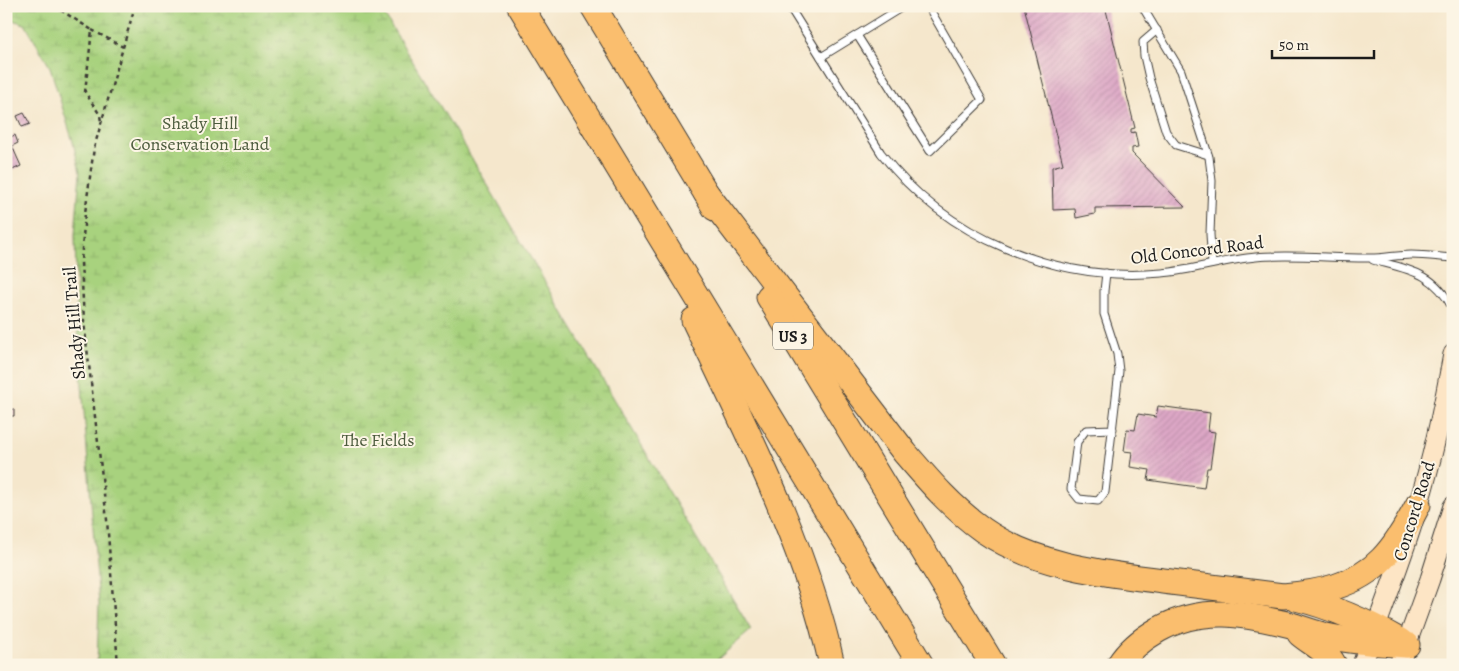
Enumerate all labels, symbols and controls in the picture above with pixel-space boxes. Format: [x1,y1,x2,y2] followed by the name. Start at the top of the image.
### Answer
[1272,28,1374,60] scale bar
[1279,35,1309,55] text: 50 m
[131,111,270,156] park label: Shady Hill Conservation Land
[1129,230,1265,270] street label: Old Concord Road
[57,265,91,380] street label: Shady Hill Trail
[773,322,813,350] road number: US 3
[342,428,414,452] park label: The Fields
[1387,458,1441,564] street label: Concord Road

